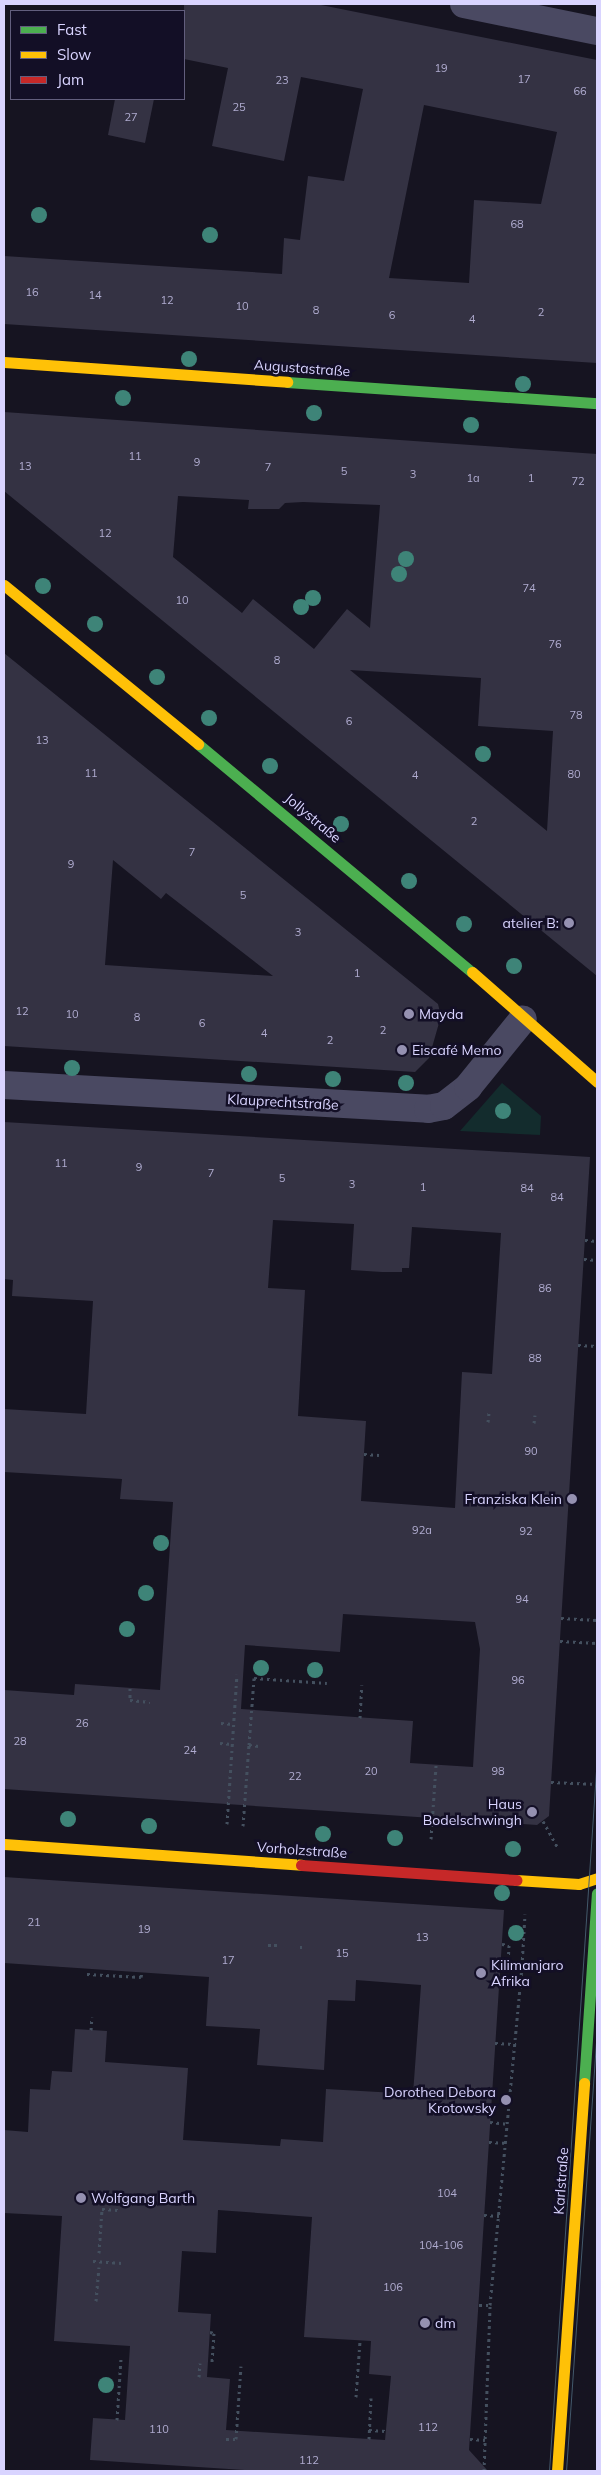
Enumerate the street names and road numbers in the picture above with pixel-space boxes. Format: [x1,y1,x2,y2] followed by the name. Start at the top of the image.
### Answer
[253,356,351,380] street label: Augustastraße
[281,790,345,846] street label: Jollystraße
[227,1091,339,1113] street label: Klauprechtstraße
[256,1838,348,1862] street label: Vorholzstraße
[550,2147,572,2215] street label: Karlstraße

